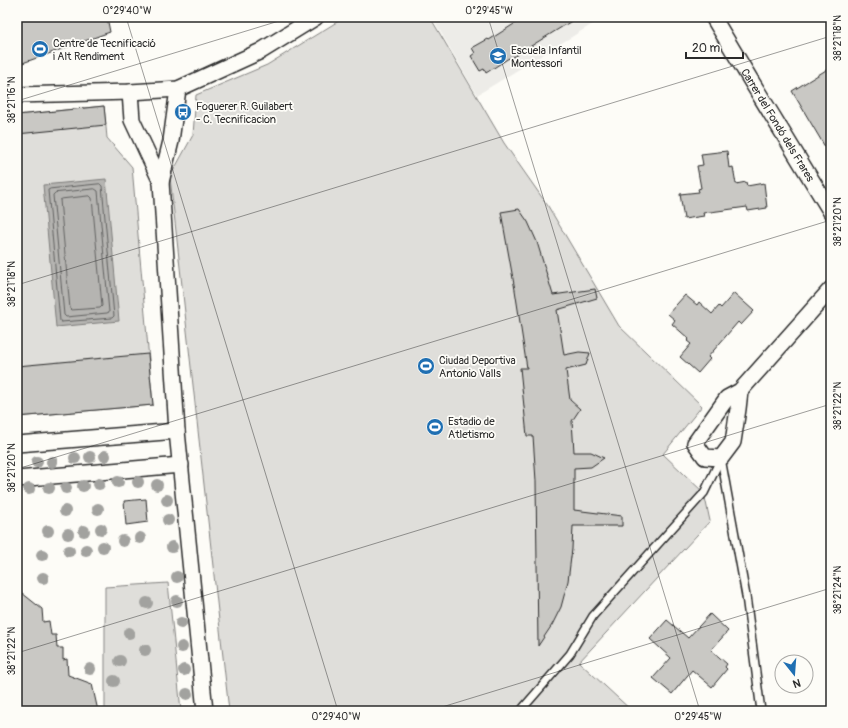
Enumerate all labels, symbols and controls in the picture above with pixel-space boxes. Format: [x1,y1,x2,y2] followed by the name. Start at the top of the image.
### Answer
[102,5,152,17] text: 0°29'40"W
[465,5,513,17] text: 0°29'45"W
[832,15,844,61] text: 38°21'18"N
[686,34,743,60] scale bar
[53,37,156,63] place label: Centre de Tecnificació i Alt Rendiment
[30,39,50,59] sports icon: Centre de Tecnificació i Alt Rendiment
[692,41,721,56] text: 20 m
[511,44,582,70] place label: Escuela Infantil Montessori
[488,46,508,66] school or university icon: Escuela Infantil Montessori
[738,66,817,184] street label: Carrer del Fondó dels Frares
[6,76,18,124] text: 38°21'16"N
[196,100,293,126] place label: Foguerer R. Guilabert - C. Tecnificacion
[173,102,193,122] bus stop icon: Foguerer R. Guilabert - C. Tecnificacion
[832,197,844,247] text: 38°21'20"N
[6,261,18,307] text: 38°21'18"N
[439,354,516,380] place label: Ciudad Deportiva Antonio Valls
[416,356,436,376] sports icon: Ciudad Deportiva Antonio Valls
[832,382,844,430] text: 38°21'22"N
[448,415,495,441] place label: Estadio de Atletismo
[425,417,445,437] sports icon: Estadio de Atletismo
[6,443,18,493] text: 38°21'20"N
[832,565,844,614] text: 38°21'24"N
[6,627,18,675] text: 38°21'22"N
[774,654,814,694] north arrow
[791,676,802,691] text: N
[311,711,361,723] text: 0°29'40"W
[674,711,722,723] text: 0°29'45"W

